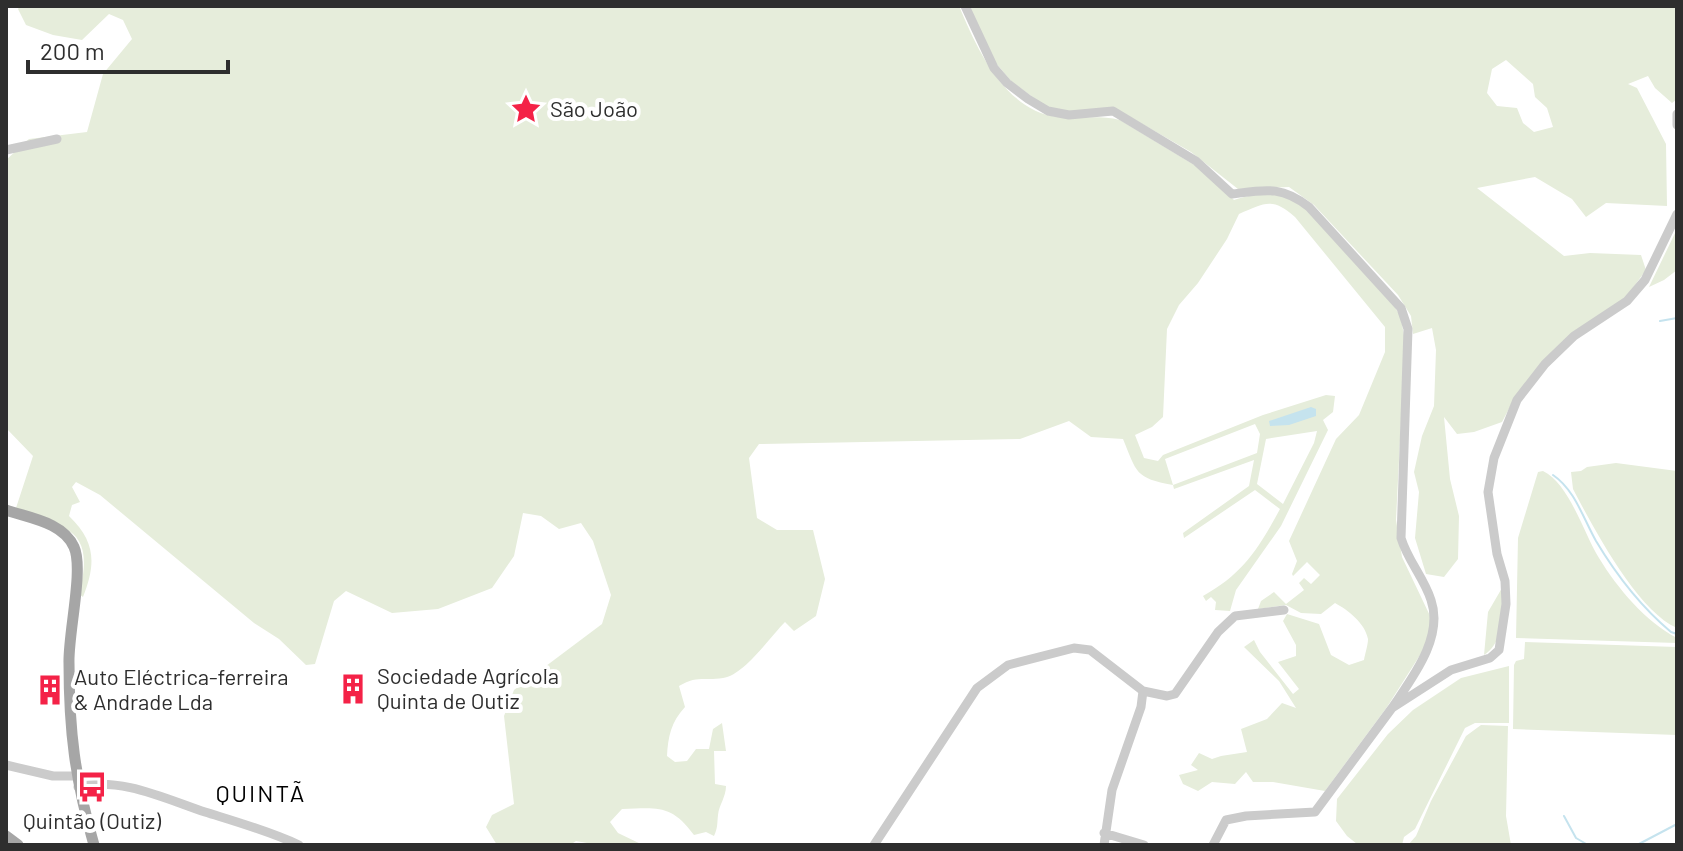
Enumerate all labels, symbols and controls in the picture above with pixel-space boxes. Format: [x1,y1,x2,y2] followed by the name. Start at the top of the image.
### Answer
[28,24,228,74] scale bar
[40,36,105,65] text: 200 m
[509,92,543,126] place icon: São João
[550,95,638,121] place label: São João
[377,662,559,713] place label: Sociedade Agrícola Quinta de Outiz
[74,663,289,714] place label: Auto Eléctrica-ferreira & Andrade Lda
[336,672,370,706] building icon: Sociedade Agrícola Quinta de Outiz
[33,673,67,707] building icon: Auto Eléctrica-ferreira & Andrade Lda
[75,770,109,804] bus stop icon: Quintão (Outiz)
[216,778,306,807] district label: QUINTÃ
[23,807,161,833] place label: Quintão (Outiz)

